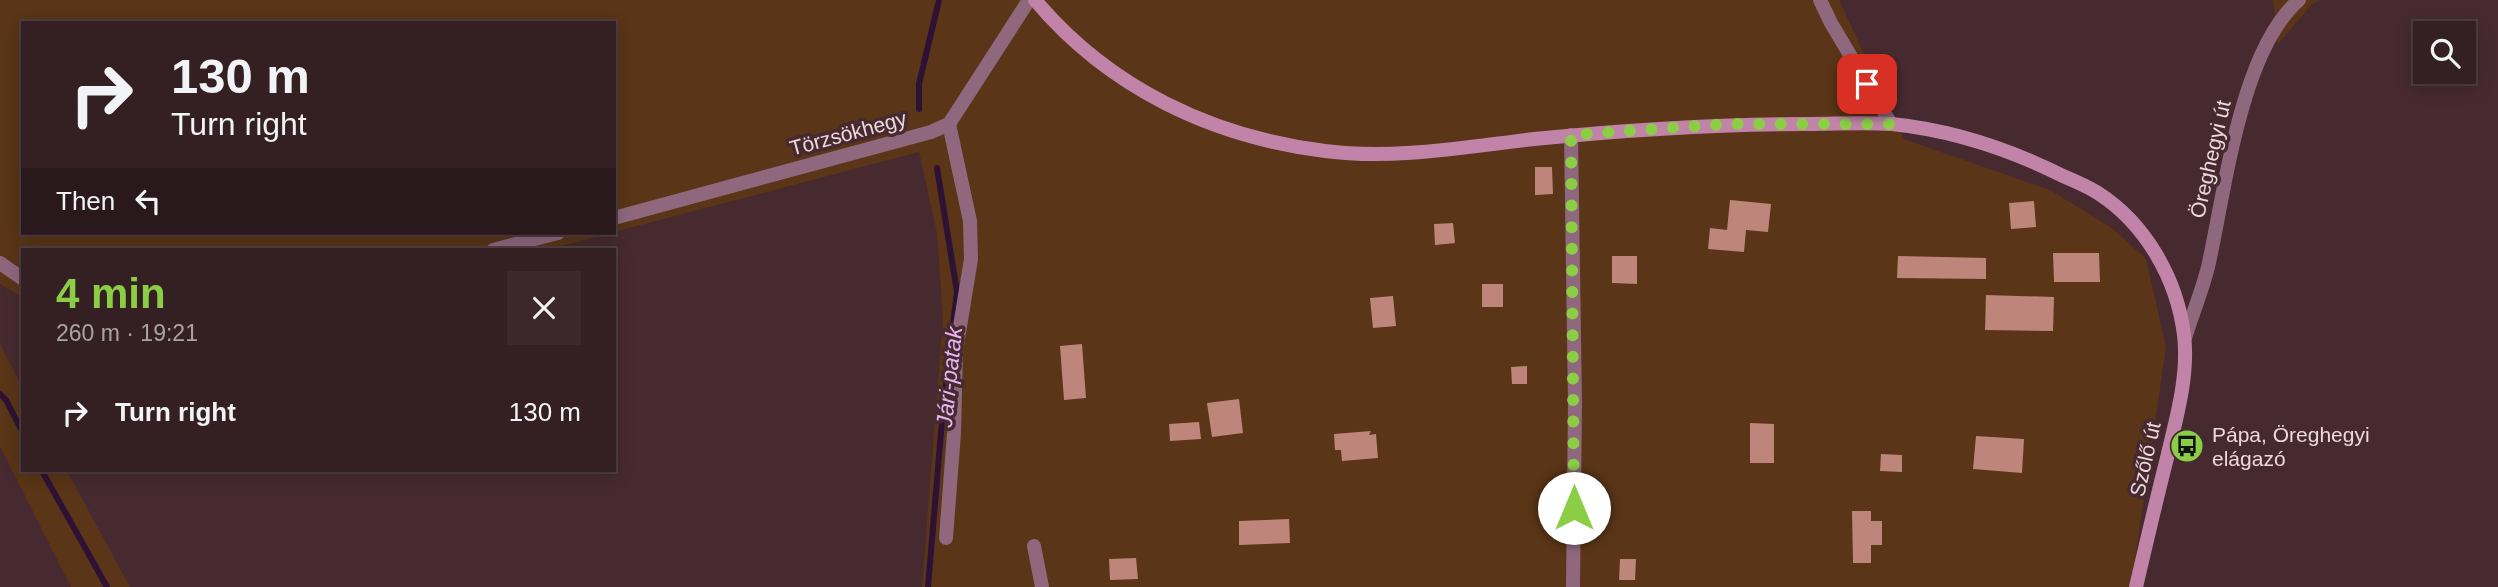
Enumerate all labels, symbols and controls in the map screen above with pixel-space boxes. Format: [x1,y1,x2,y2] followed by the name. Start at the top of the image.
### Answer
[2413,21,2476,84] map controls
[2413,21,2476,84] button: search
[56,49,147,140] icon: right
[171,49,310,103] text: 130 m
[1837,54,1897,114] pin
[1848,65,1886,103] icon: arrive
[2185,98,2235,220] street label: Öreghegyi út
[171,106,307,142] text: Turn right
[787,106,910,160] street label: Törzsökhegy
[129,182,167,220] icon: left
[56,186,115,216] text: Then
[56,270,166,317] text: 4 min
[507,271,581,345] button: close
[56,320,198,346] text: 260 m · 19:21
[931,324,967,430] water label: Jári-patak
[56,394,94,432] icon: right
[115,397,236,427] text: Turn right
[509,397,581,427] text: 130 m
[2125,419,2165,499] street label: Szőlő út
[2212,423,2370,470] place label: Pápa, Öreghegyi elágazó
[2168,427,2206,465] bus stop icon: Pápa, Öreghegyi elágazó
[1537,471,1611,545] position arrow

